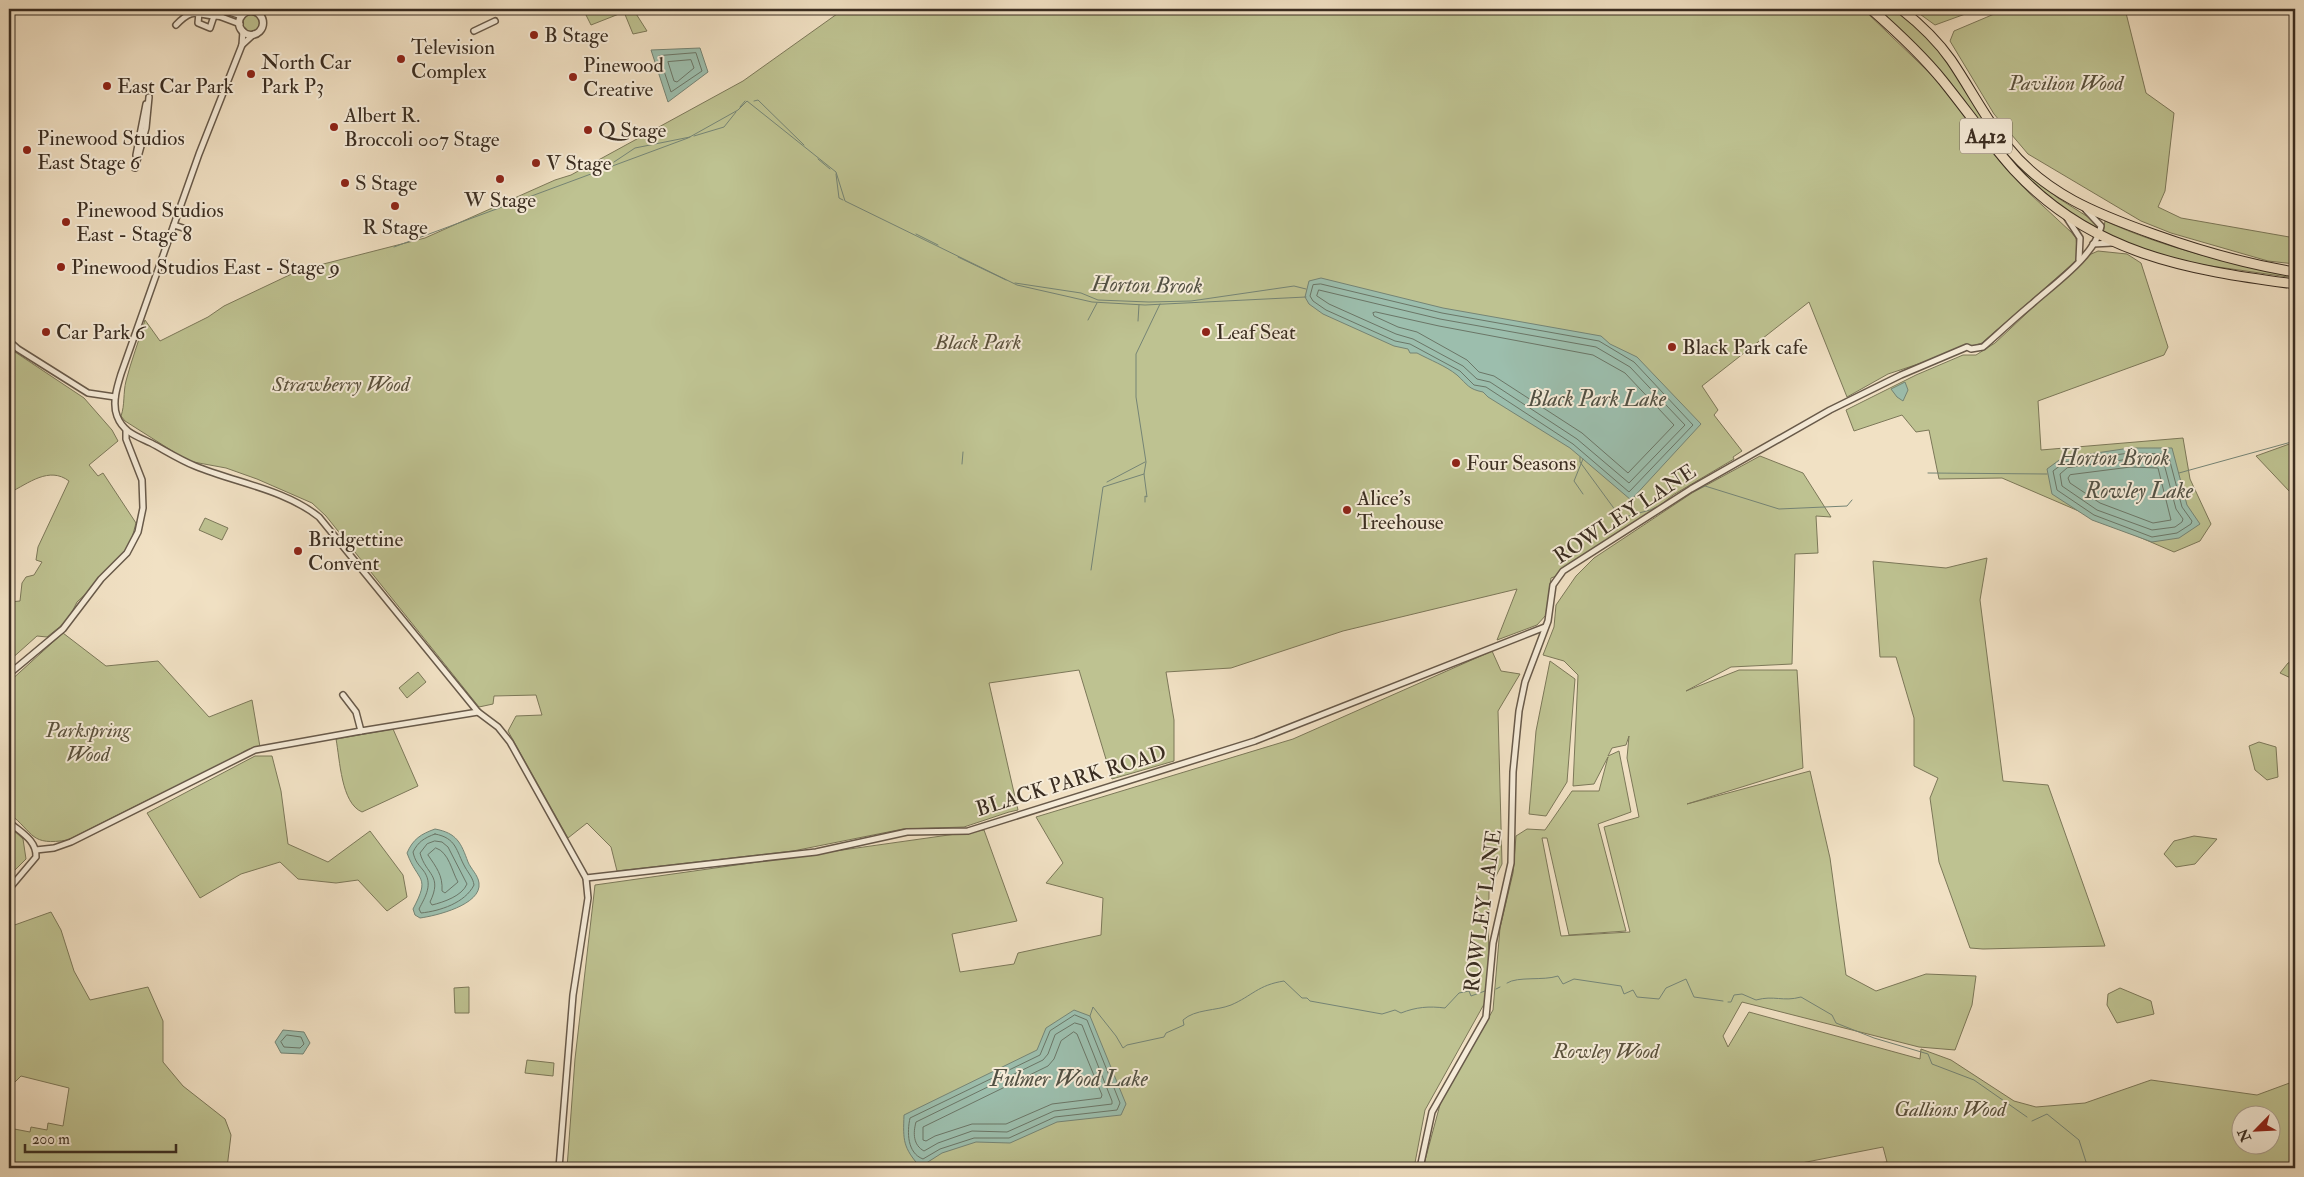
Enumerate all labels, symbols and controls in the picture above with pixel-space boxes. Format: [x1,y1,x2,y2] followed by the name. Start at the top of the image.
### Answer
[544,22,609,49] place label: B Stage
[528,29,540,41] marker: B Stage
[411,34,495,85] place label: Television Complex
[261,49,351,100] place label: North Car Park P3
[583,52,664,103] place label: Pinewood Creative
[395,53,407,65] marker: Television Complex
[245,68,257,80] marker: North Car Park P3
[2008,70,2124,97] park label: Pavilion Wood
[567,71,579,83] marker: Pinewood Creative
[117,73,234,100] place label: East Car Park
[101,80,113,92] marker: East Car Park
[343,102,500,153] place label: Albert R. Broccoli 007 Stage
[598,117,667,144] place label: Q Stage
[1960,118,2012,154] road number: A412
[328,121,340,133] marker: Albert R. Broccoli 007 Stage
[582,124,594,136] marker: Q Stage
[37,125,185,176] place label: Pinewood Studios East Stage 6
[21,144,33,156] marker: Pinewood Studios East Stage 6
[546,150,612,177] place label: V Stage
[530,157,542,169] marker: V Stage
[355,170,418,197] place label: S Stage
[494,173,506,185] marker: W Stage
[339,177,351,189] marker: S Stage
[463,187,536,214] place label: W Stage
[76,197,224,248] place label: Pinewood Studios East - Stage 8
[389,200,401,212] marker: R Stage
[362,214,428,241] place label: R Stage
[60,216,72,228] marker: Pinewood Studios East - Stage 8
[71,254,340,281] place label: Pinewood Studios East - Stage 9
[55,261,67,273] marker: Pinewood Studios East - Stage 9
[1090,270,1203,300] water label: Horton Brook
[56,319,147,346] place label: Car Park 6
[1216,319,1296,346] place label: Leaf Seat
[40,326,52,338] marker: Car Park 6
[1200,326,1212,338] marker: Leaf Seat
[934,329,1021,356] park label: Black Park
[1682,334,1808,361] place label: Black Park cafe
[1666,341,1678,353] marker: Black Park cafe
[271,371,411,398] park label: Strawberry Wood
[1527,385,1667,413] water label: Black Park Lake
[2057,444,2170,472] water label: Horton Brook
[1466,450,1576,477] place label: Four Seasons
[1450,457,1462,469] marker: Four Seasons
[1549,458,1701,570] street label: ROWLEY LANE
[2084,477,2194,505] water label: Rowley Lake
[1356,485,1444,536] place label: Alice's Treehouse
[1341,504,1353,516] marker: Alice's Treehouse
[308,526,403,577] place label: Bridgettine Convent
[292,545,304,557] marker: Bridgettine Convent
[45,717,132,768] park label: Parkspring Wood
[972,739,1170,823] street label: BLACK PARK ROAD
[1458,828,1508,994] street label: ROWLEY LANE
[1552,1038,1660,1065] park label: Rowley Wood
[989,1065,1149,1093] water label: Fulmer Wood Lake
[1894,1096,2007,1123] park label: Gallions Wood
[2232,1104,2282,1154] north arrow
[25,1122,176,1154] scale bar
[2234,1125,2255,1145] text: N
[32,1130,70,1149] text: 200 m

